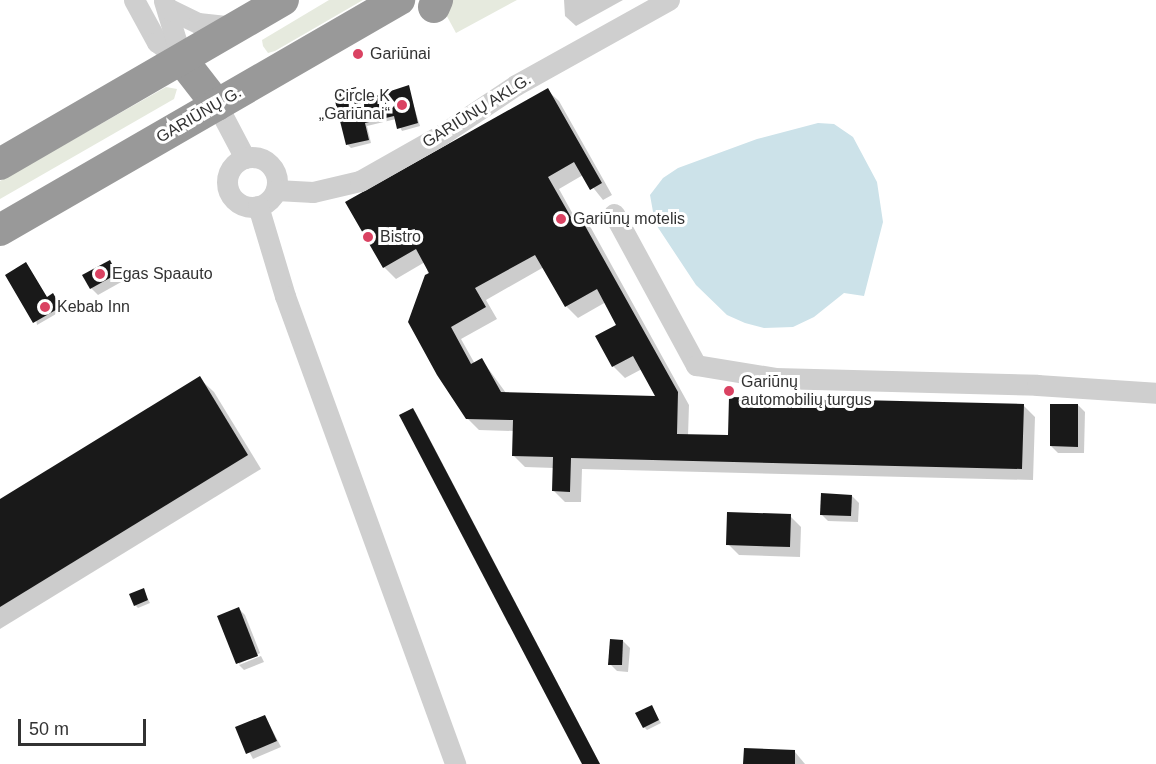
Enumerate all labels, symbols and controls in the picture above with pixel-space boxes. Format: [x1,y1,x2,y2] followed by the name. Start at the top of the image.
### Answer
[370,44,430,64] place label: Gariūnai
[351,47,365,61] marker: Gariūnai
[419,70,535,152] street label: GARIŪNŲ AKLG.
[153,83,245,147] street label: GARIŪNŲ G.
[319,86,390,124] place label: Circle K „Gariūnai“
[395,98,409,112] marker: Circle K „Gariūnai“
[573,209,685,229] place label: Gariūnų motelis
[554,212,568,226] marker: Gariūnų motelis
[380,227,421,247] place label: Bistro
[361,230,375,244] marker: Bistro
[112,264,213,284] place label: Egas Spaauto
[93,267,107,281] marker: Egas Spaauto
[57,297,130,317] place label: Kebab Inn
[38,300,52,314] marker: Kebab Inn
[741,372,872,410] place label: Gariūnų automobilių turgus
[722,384,736,398] marker: Gariūnų automobilių turgus
[21,707,148,745] scale bar
[29,719,69,739] text: 50 m

